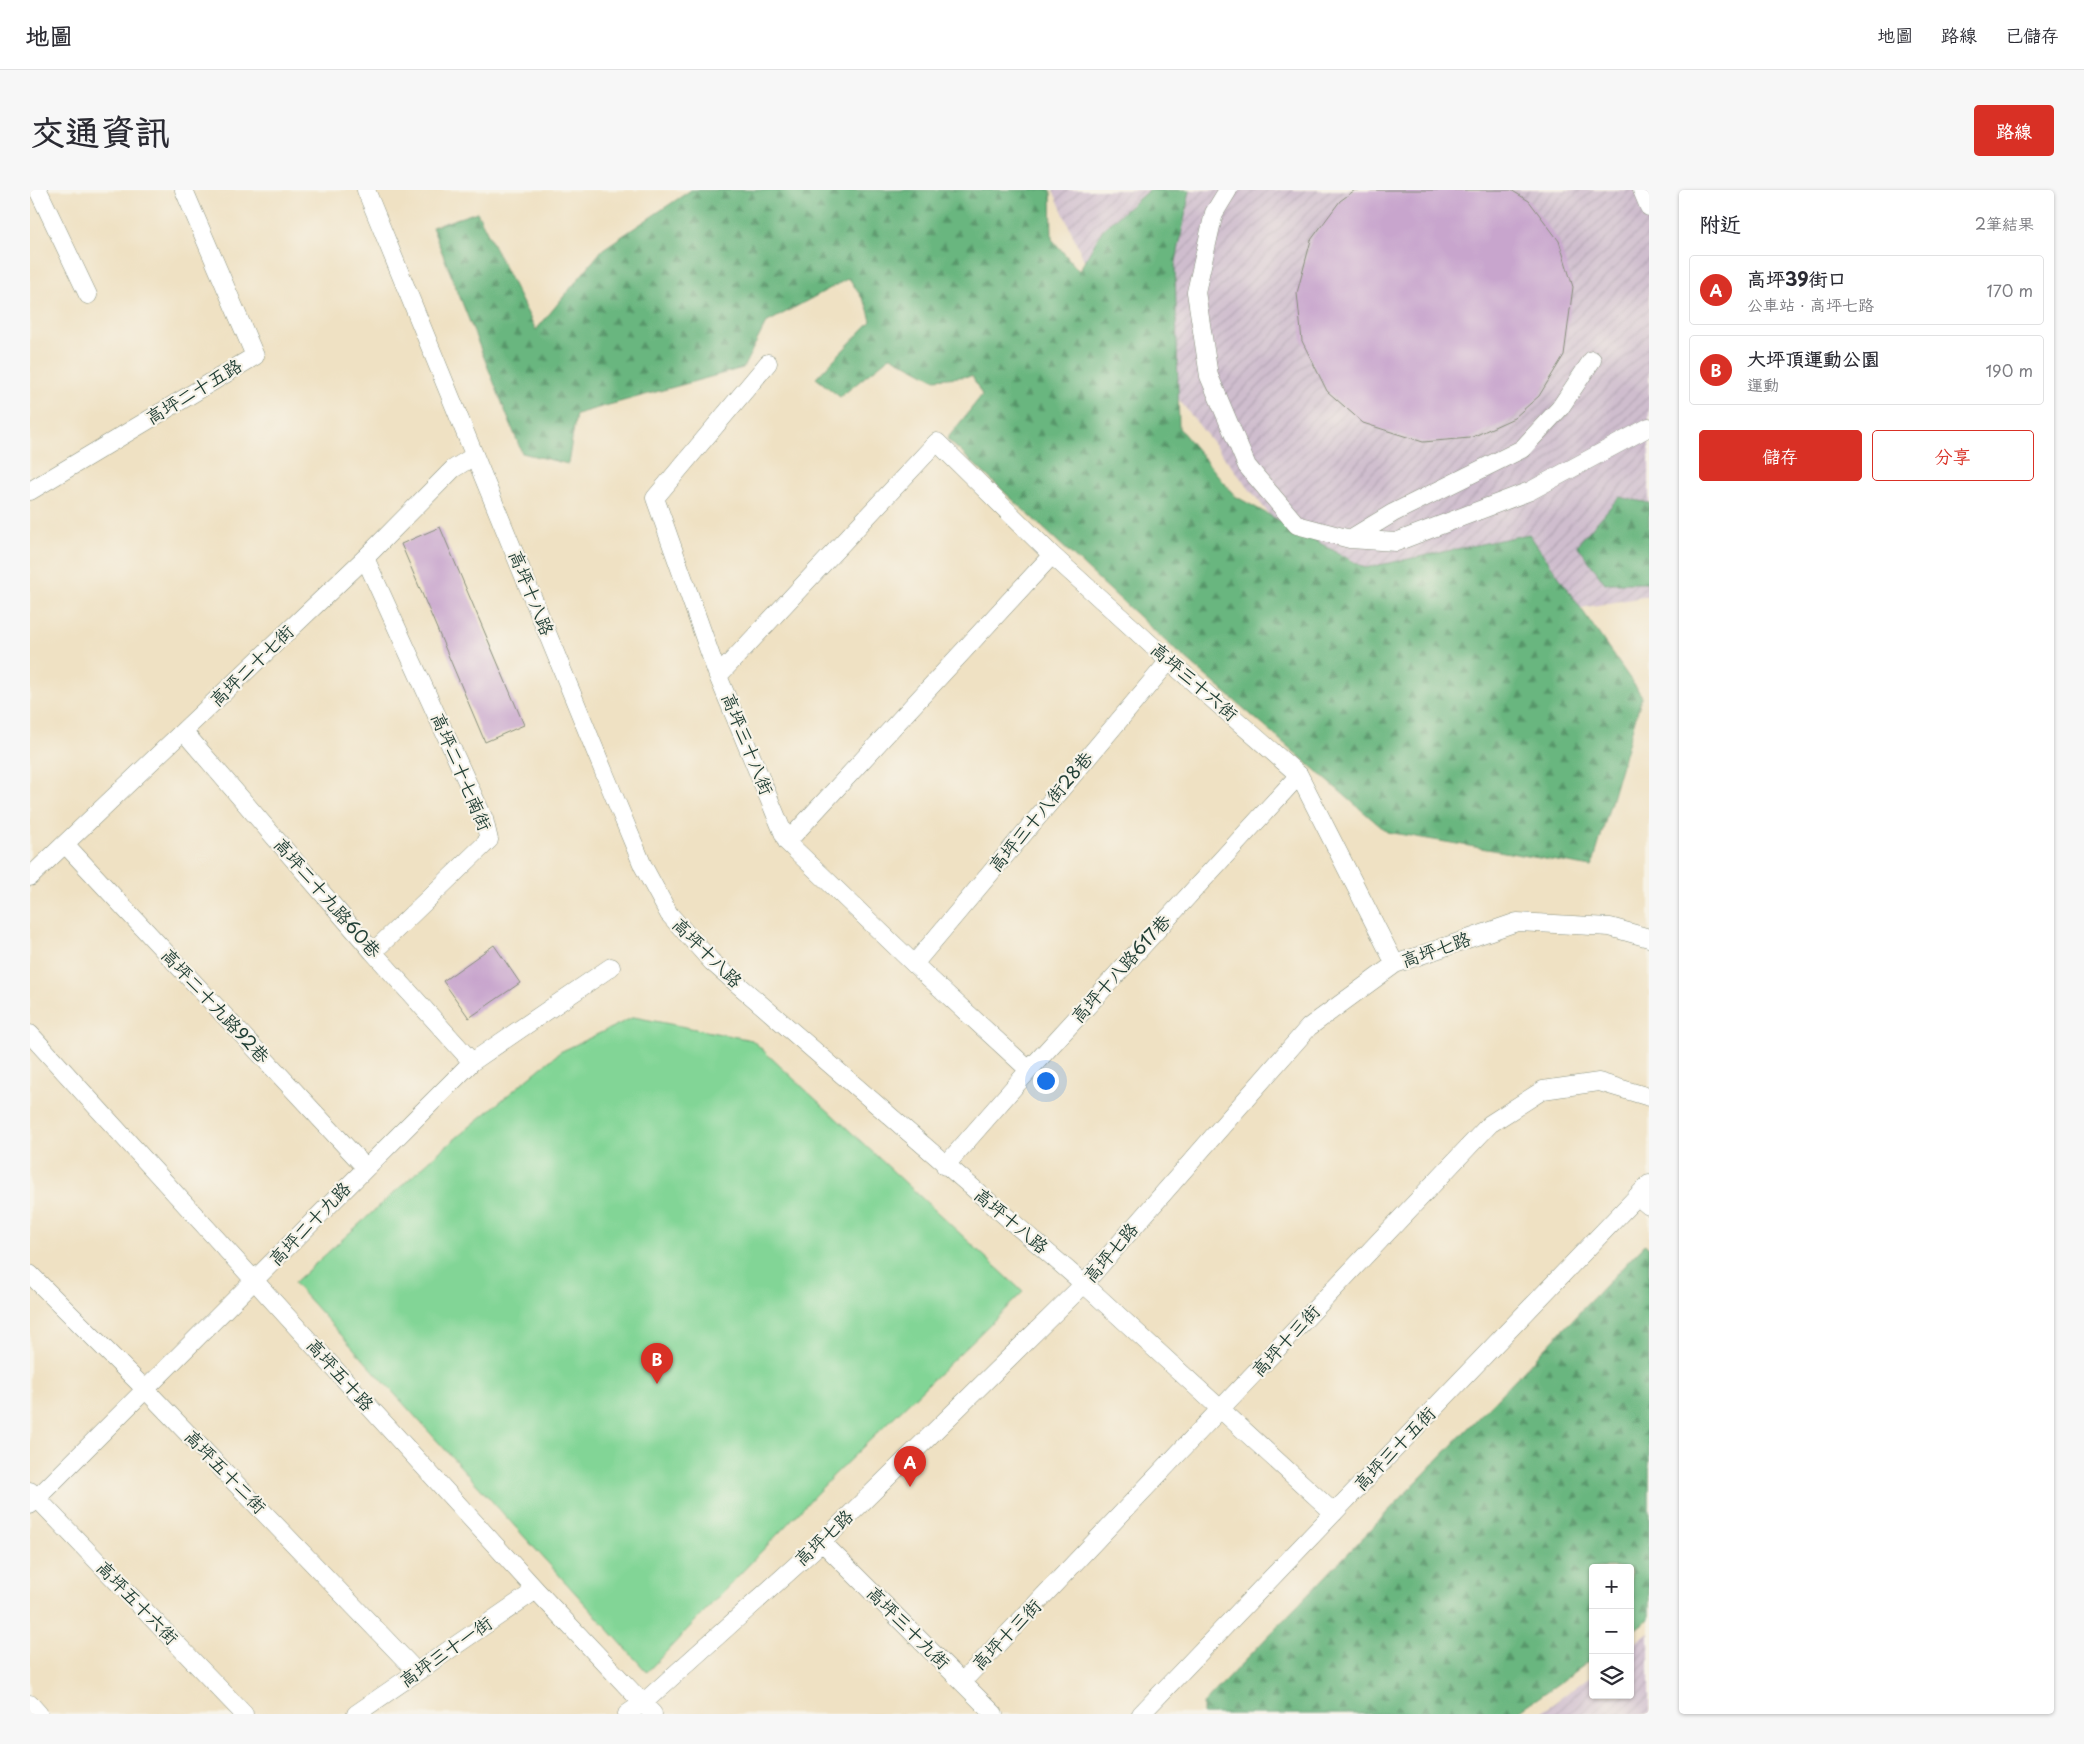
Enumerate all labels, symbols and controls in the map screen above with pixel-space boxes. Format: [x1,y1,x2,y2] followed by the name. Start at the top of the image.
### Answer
[25,17,73,53] text: 地圖
[1877,21,1913,48] text: 地圖
[1941,21,1977,48] text: 路線
[2005,21,2059,48] text: 已儲存
[30,104,170,157] text: 交通資訊
[1974,105,2054,156] button: 路線
[1699,207,1741,239] text: 附近
[1975,211,2034,235] text: 2筆結果
[1747,264,1846,292] text: 高坪39街口
[1710,278,1722,302] text: A
[1987,278,2033,302] text: 170 m
[1747,292,1874,316] text: 公車站 · 高坪七路
[1747,344,1880,372] text: 大坪頂運動公園
[140,351,246,430] street label: 高坪二十五路
[1711,358,1721,382] text: B
[1985,358,2033,382] text: 190 m
[1747,372,1779,396] text: 運動
[1699,430,1862,481] button: 儲存
[1872,430,2034,481] button: 分享
[503,546,562,639] street label: 高坪十八路
[203,618,299,712] street label: 高坪二十七街
[1145,635,1245,726] street label: 高坪三十六街
[716,688,781,799] street label: 高坪三十八街
[425,708,499,835] street label: 高坪二十七南街
[981,745,1098,877] street label: 高坪三十八街28巷
[268,831,388,963] street label: 高坪二十九路60巷
[1064,908,1176,1028] street label: 高坪十八路617巷
[667,911,749,993] street label: 高坪十八路
[1397,924,1474,973] street label: 高坪七路
[155,941,277,1069] street label: 高坪二十九路92巷
[1033,1068,1059,1094] your location
[262,1175,356,1271] street label: 高坪二十九路
[969,1181,1055,1259] street label: 高坪十八路
[1076,1216,1144,1288] street label: 高坪七路
[1244,1298,1325,1382] street label: 高坪十三街
[301,1332,381,1416] street label: 高坪五十路
[641,1343,673,1384] pin: B
[1347,1400,1441,1496] street label: 高坪三十五街
[179,1423,273,1519] street label: 高坪五十二街
[894,1446,926,1487] pin: A
[787,1502,859,1571] street label: 高坪七路
[91,1554,185,1650] street label: 高坪五十六街
[1589,1564,1634,1699] map controls
[1589,1564,1634,1609] button: +
[861,1579,957,1675] street label: 高坪三十九街
[965,1592,1047,1676] street label: 高坪十三街
[393,1609,497,1693] street label: 高坪三十一街
[1589,1609,1634,1654] button: −
[1589,1654,1634,1699] button: layers

